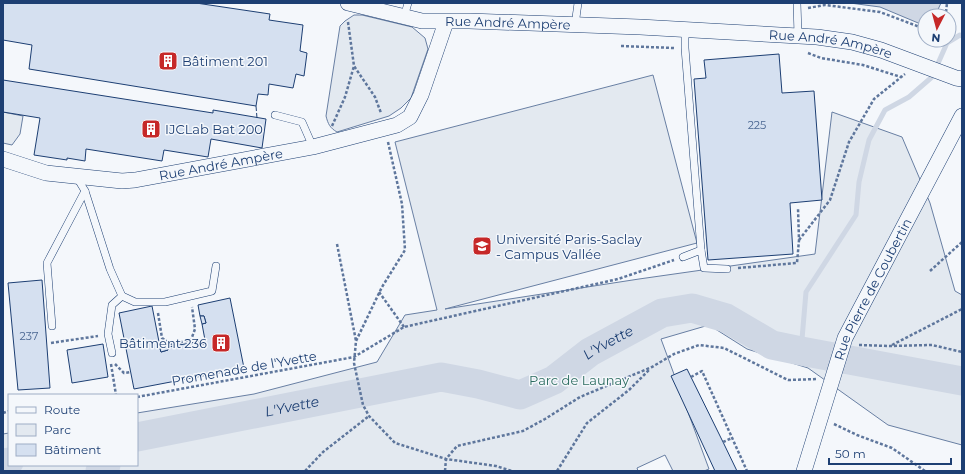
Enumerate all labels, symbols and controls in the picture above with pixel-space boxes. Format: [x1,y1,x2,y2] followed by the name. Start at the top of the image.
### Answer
[917,8,957,48] north arrow
[445,13,571,33] street label: Rue André Ampère
[768,26,895,62] street label: Rue André Ampère
[931,31,941,45] text: N
[157,50,179,72] building icon: Bâtiment 201
[182,53,268,69] place label: Bâtiment 201
[140,118,162,140] building icon: IJCLab Bat 200
[748,118,766,132] house number: 225
[165,121,263,137] place label: IJCLab Bat 200
[158,145,284,183] street label: Rue André Ampère
[831,215,915,362] street label: Rue Pierre de Coubertin
[496,231,643,262] place label: Université Paris-Saclay - Campus Vallée
[471,235,493,257] school or university icon: Université Paris-Saclay - Campus Vallée
[579,321,636,364] water label: L'Yvette
[20,329,38,343] house number: 237
[210,332,232,354] building icon: Bâtiment 236
[119,335,207,351] place label: Bâtiment 236
[170,347,318,389] street label: Promenade de l'Yvette
[529,372,630,388] park label: Parc de Launay
[263,392,321,421] water label: L'Yvette
[8,394,138,466] legend
[44,402,80,417] text: Route
[44,422,71,437] text: Parc
[829,440,951,466] scale bar
[44,442,101,457] text: Bâtiment
[835,446,866,461] text: 50 m

